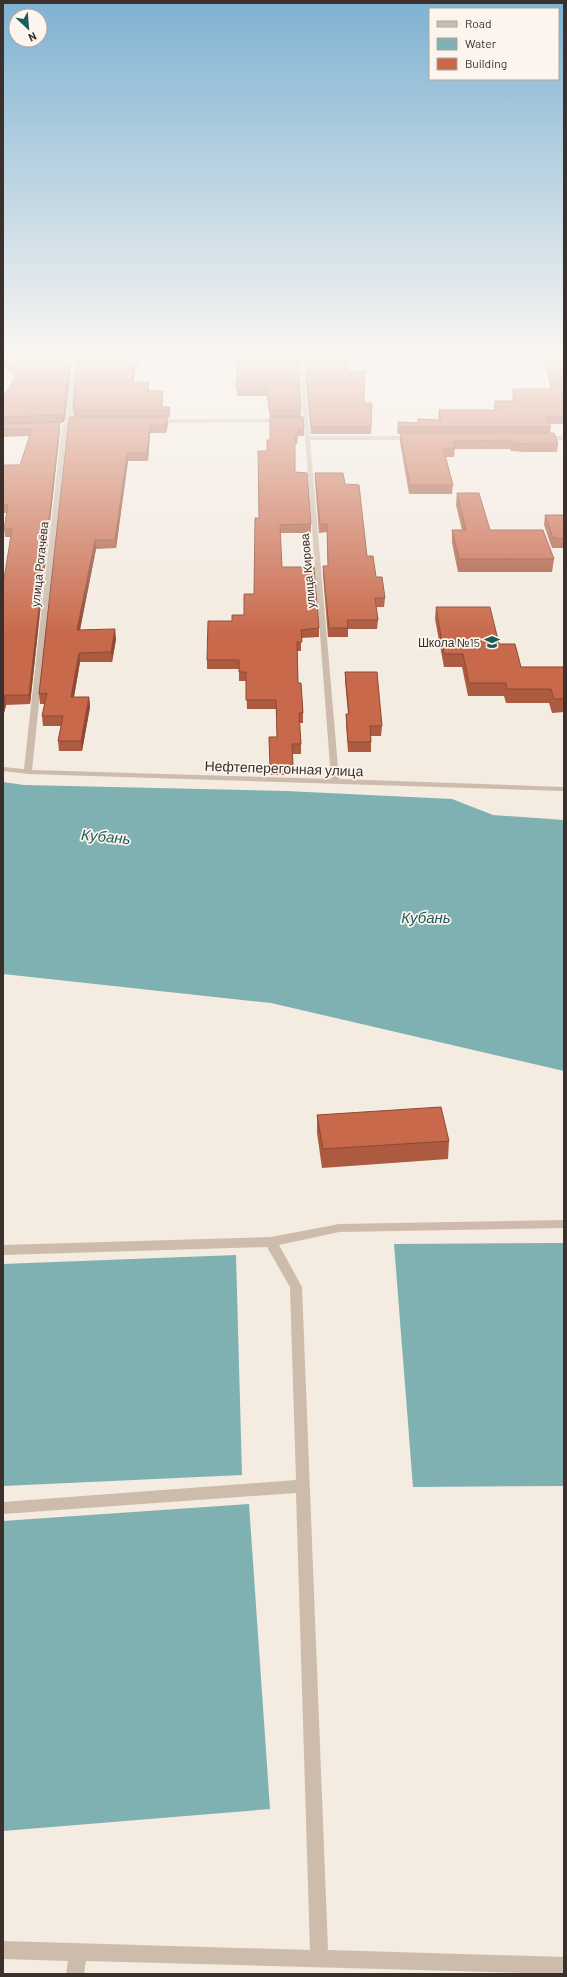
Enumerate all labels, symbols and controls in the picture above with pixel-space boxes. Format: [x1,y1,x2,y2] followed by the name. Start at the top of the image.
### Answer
[8,8,48,48] north arrow
[429,8,559,80] legend
[465,16,492,30] text: Road
[26,30,39,45] text: N
[465,36,497,50] text: Water
[465,56,507,70] text: Building
[28,520,51,608] street label: улица Рогачёва
[297,532,318,609] street label: улица Кирова
[483,633,501,651] school or university icon: Школа №15
[418,635,480,649] place label: Школа №15
[204,757,364,779] street label: Нефтеперегонная улица
[81,825,132,847] water label: Кубань
[401,908,451,926] water label: Кубань

